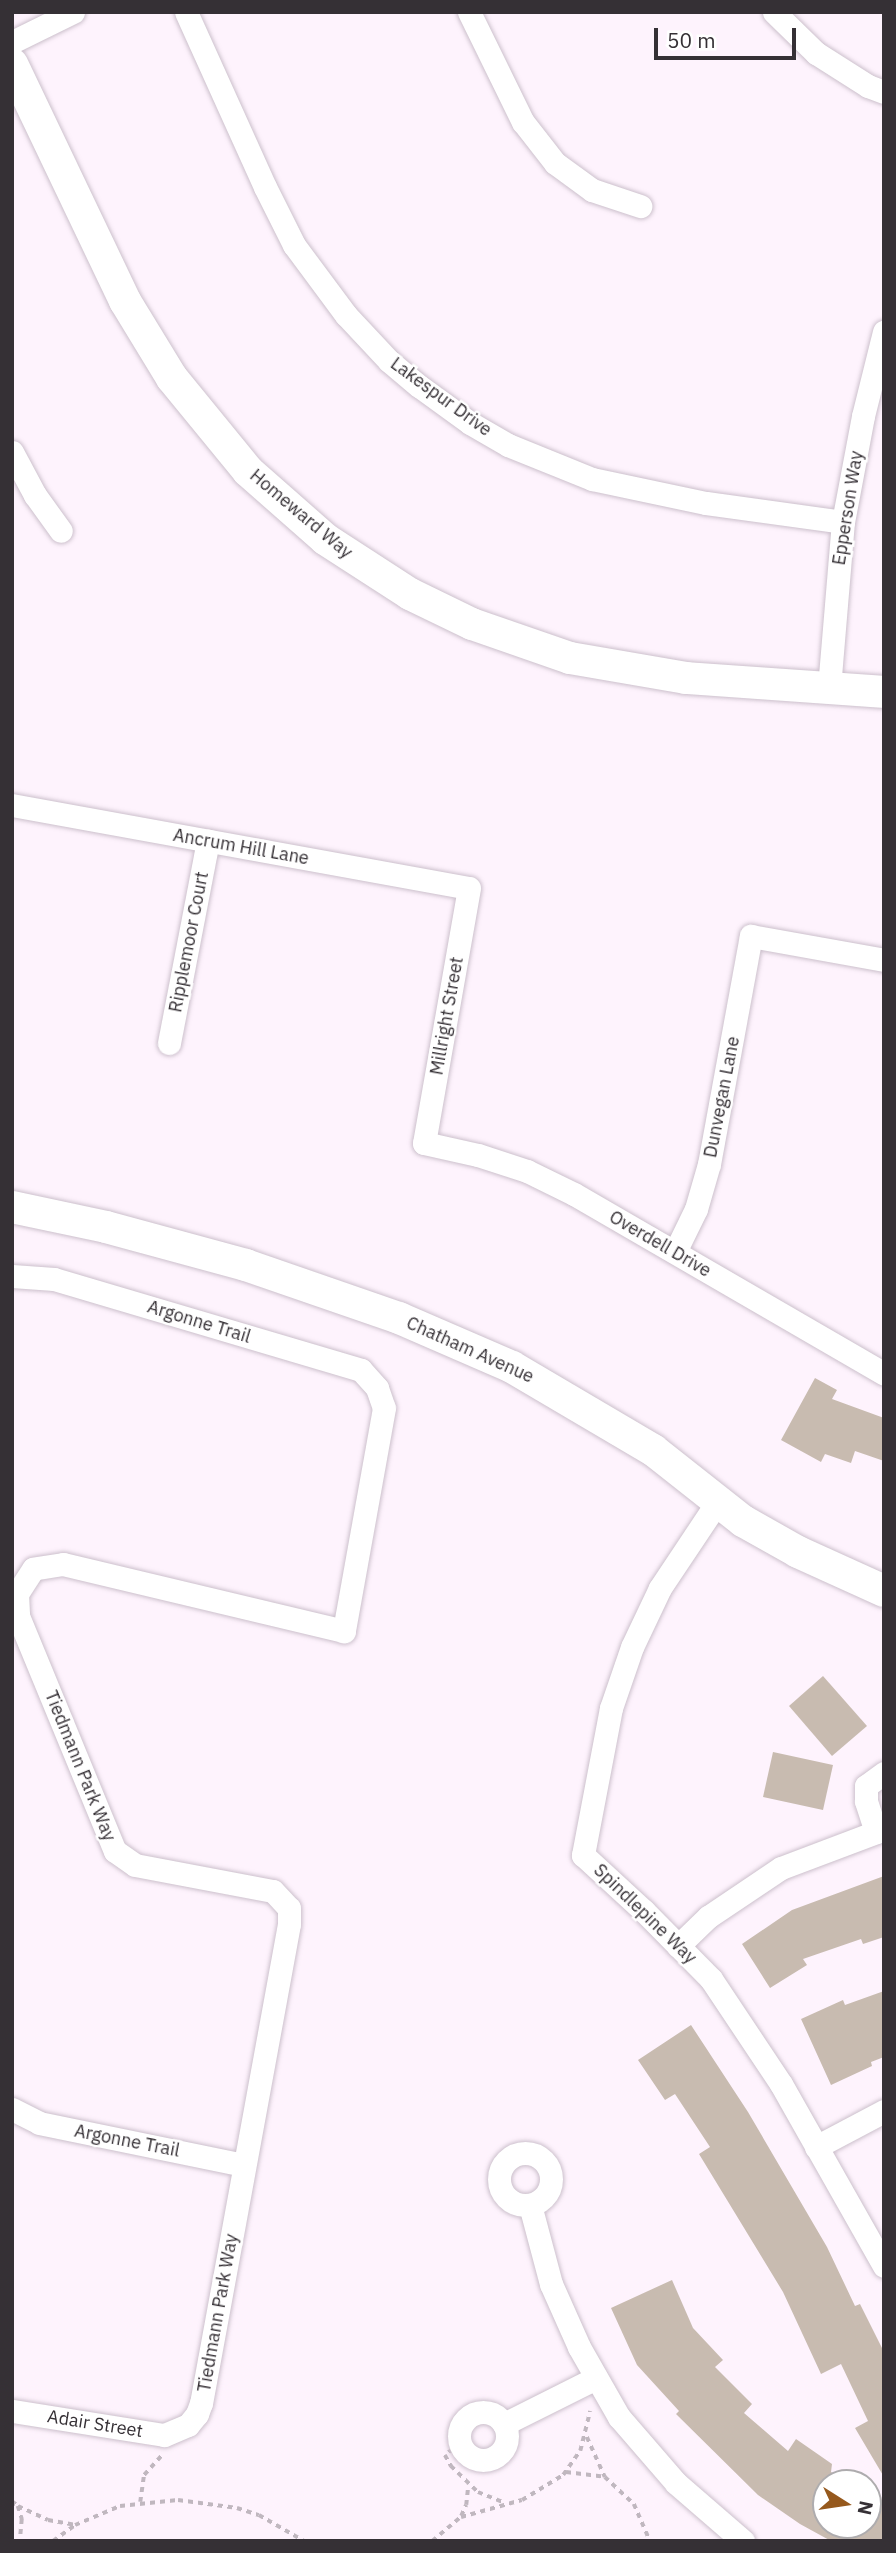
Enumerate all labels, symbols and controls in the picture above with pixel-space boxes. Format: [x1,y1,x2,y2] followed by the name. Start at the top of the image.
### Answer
[658,14,800,58] scale bar
[667,26,716,54] text: 50 m
[386,353,496,441] street label: Lakespur Drive
[828,449,868,567] street label: Epperson Way
[245,465,357,563] street label: Homeward Way
[171,824,311,870] street label: Ancrum Hill Lane
[165,870,213,1014] street label: Ripplemoor Court
[426,955,468,1077] street label: Millright Street
[700,1034,744,1160] street label: Dunvegan Lane
[605,1206,715,1282] street label: Overdell Drive
[145,1296,253,1348] street label: Argonne Trail
[403,1312,537,1388] street label: Chatham Avenue
[40,1688,120,1844] street label: Tiedmann Park Way
[589,1860,701,1968] street label: Spindlepine Way
[73,2120,181,2162] street label: Argonne Trail
[193,2232,243,2394] street label: Tiedmann Park Way
[46,2406,144,2442] street label: Adair Street
[812,2469,882,2539] north arrow
[852,2499,879,2517] text: N

